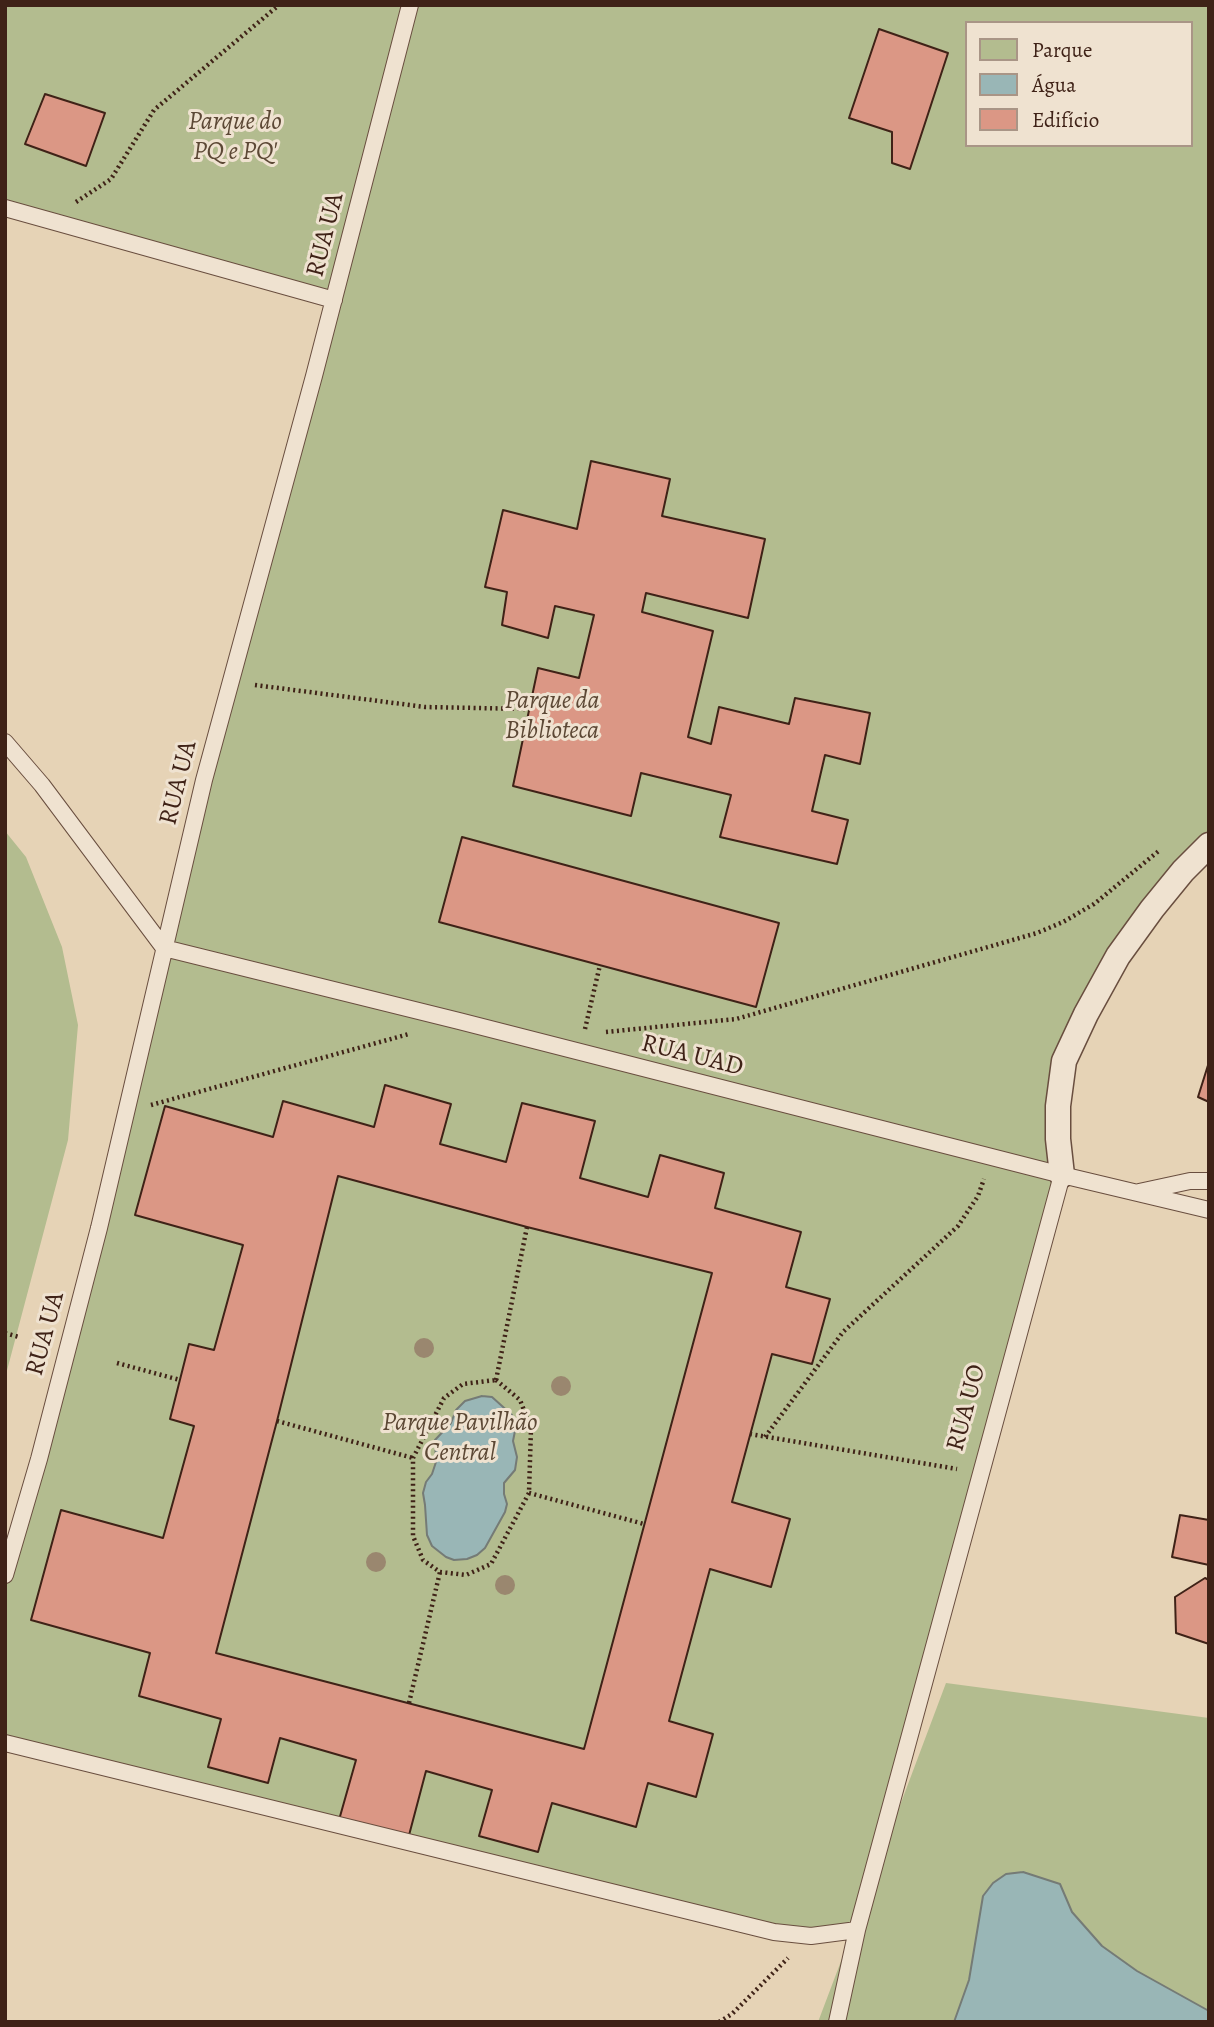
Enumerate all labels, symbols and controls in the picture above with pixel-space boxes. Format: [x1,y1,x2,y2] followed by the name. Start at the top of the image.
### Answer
[965,21,1193,147] legend
[1032,36,1092,64] text: Parque
[1032,71,1076,99] text: Água
[1032,106,1099,134] text: Edifício
[188,107,282,168] park label: Parque do PQ e PQ'
[300,190,352,280] street label: RUA UA
[504,686,600,748] park label: Parque da Biblioteca
[153,738,205,828] street label: RUA UA
[638,1028,746,1084] street label: RUA UAD
[20,1289,72,1379] street label: RUA UA
[940,1361,994,1455] street label: RUA UO
[382,1408,538,1470] park label: Parque Pavilhão Central

